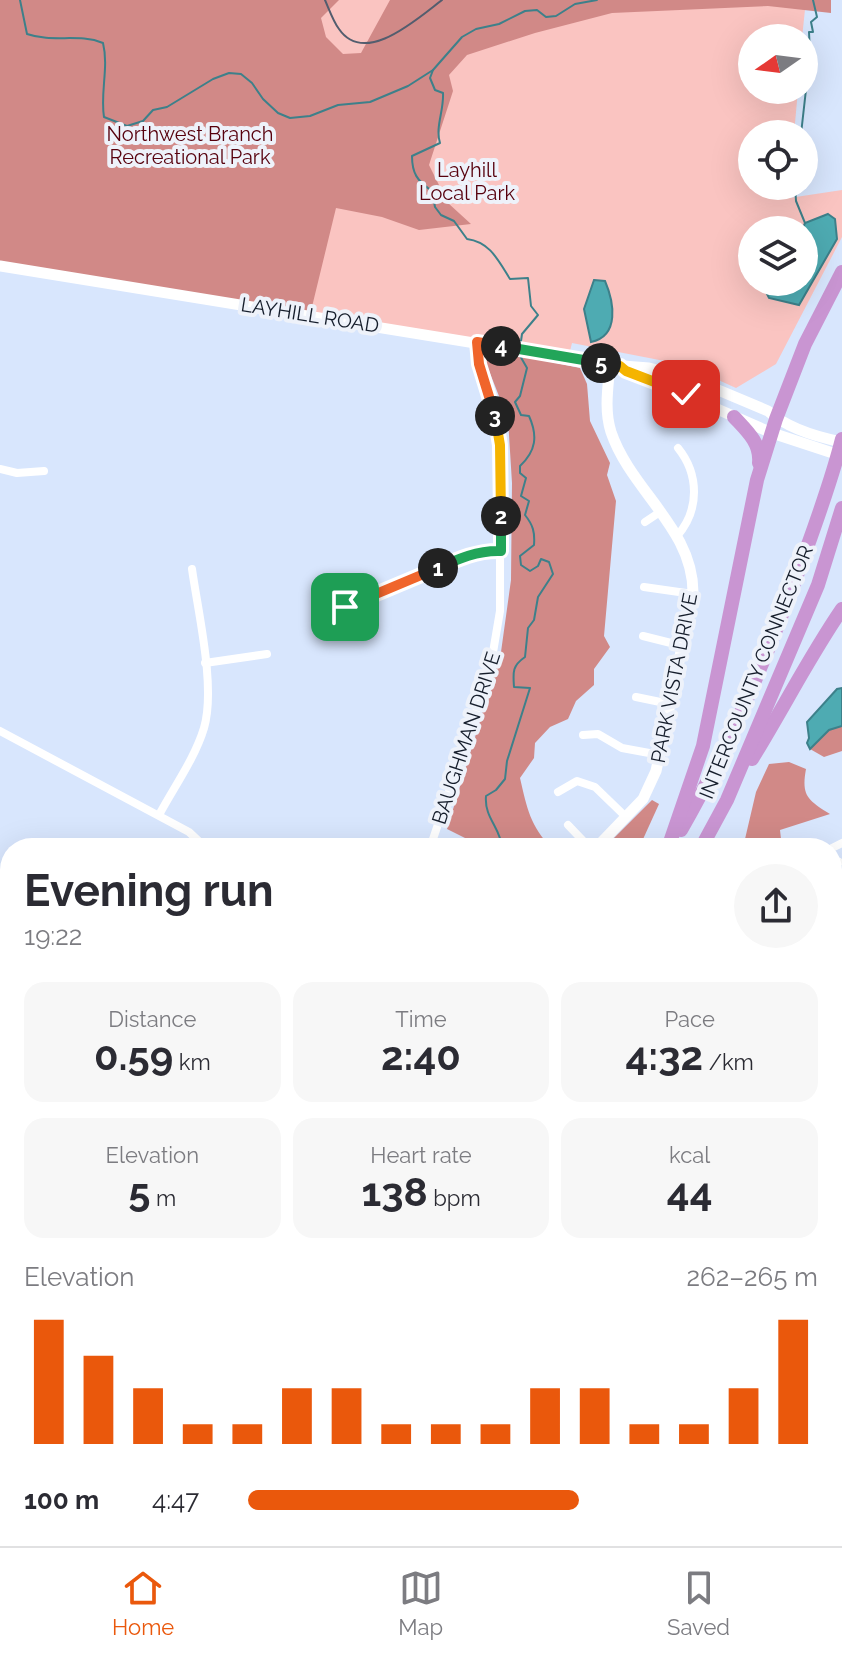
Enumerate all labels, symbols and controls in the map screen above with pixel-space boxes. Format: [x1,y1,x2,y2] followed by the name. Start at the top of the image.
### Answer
[738,24,818,104] north arrow
[738,24,818,296] map controls
[738,120,818,200] button: locate
[107,122,273,169] park label: Northwest Branch Recreational Park
[419,158,515,205] park label: Layhill Local Park
[738,216,818,296] button: layers
[239,292,381,338] street label: LAYHILL ROAD
[481,326,521,366] pin: 4
[495,333,507,359] text: 4
[581,343,621,383] pin: 5
[595,350,607,376] text: 5
[652,360,720,428] pin
[664,372,708,416] icon: check
[475,396,515,436] pin: 3
[489,403,501,429] text: 3
[481,496,521,536] pin: 2
[495,503,507,529] text: 2
[694,542,818,802] street label: INTERCOUNTY CONNECTOR
[418,548,458,588] pin: 1
[433,555,443,581] text: 1
[311,573,379,641] pin
[323,585,367,629] icon: arrive
[646,591,702,765] street label: PARK VISTA DRIVE
[427,649,505,827] street label: BAUGHMAN DRIVE
[734,864,818,948] button: share
[24,865,273,916] text: Evening run
[24,921,82,951] text: 19:22
[108,1006,196,1032] text: Distance
[395,1006,447,1032] text: Time
[664,1006,715,1032] text: Pace
[94,1032,173,1079] text: 0.59
[381,1032,461,1079] text: 2:40
[625,1032,703,1079] text: 4:32
[173,1049,211,1075] text: km
[703,1049,754,1075] text: /km
[106,1142,199,1168] text: Elevation
[370,1142,472,1168] text: Heart rate
[669,1142,710,1168] text: kcal
[128,1168,151,1215] text: 5
[361,1168,428,1215] text: 138
[667,1168,713,1215] text: 44
[151,1185,176,1211] text: m
[428,1185,481,1211] text: bpm
[24,1262,134,1292] text: Elevation
[687,1262,818,1292] text: 262–265 m
[24,1485,99,1515] text: 100 m
[152,1485,199,1515] text: 4:47
[112,1566,174,1640] tab: Home
[398,1566,443,1640] tab: Map
[667,1566,730,1640] tab: Saved

